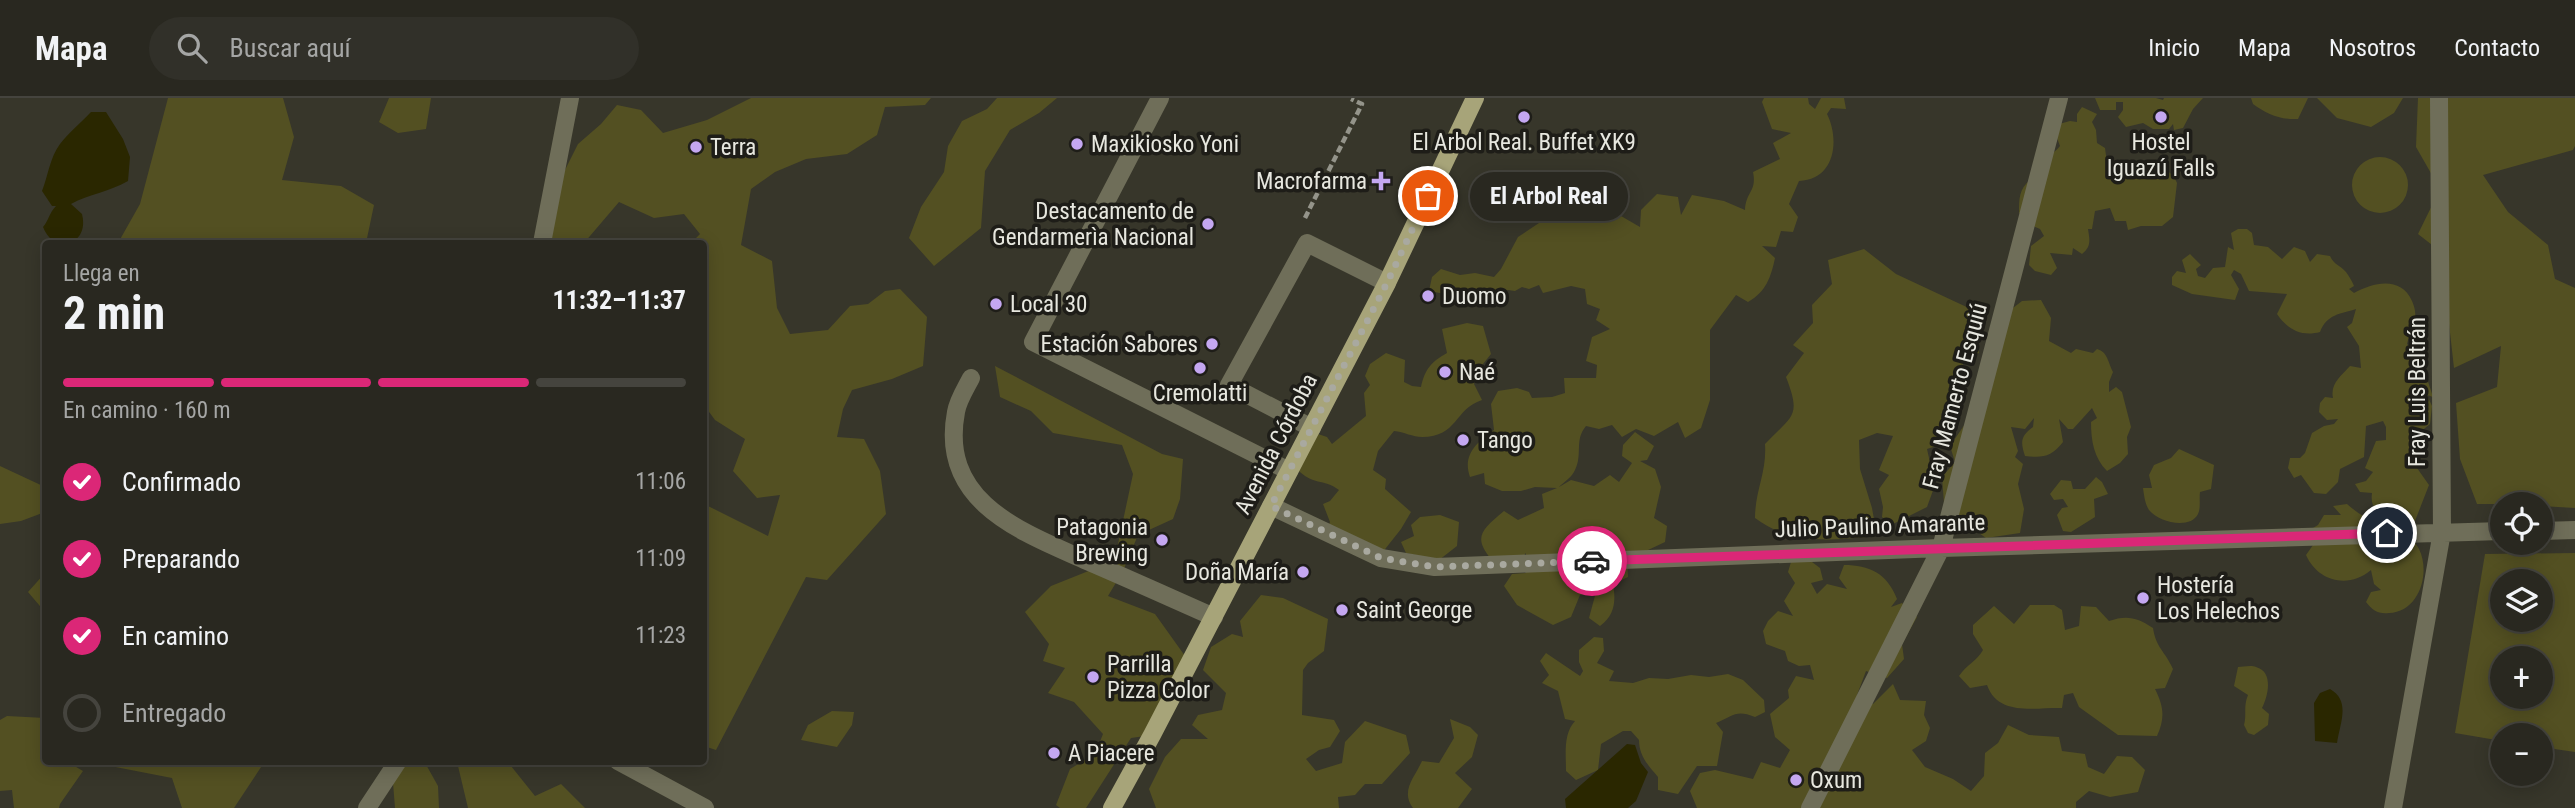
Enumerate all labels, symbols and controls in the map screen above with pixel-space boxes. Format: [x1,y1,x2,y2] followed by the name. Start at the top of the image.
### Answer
[149,17,639,80] search box
[35,29,107,68] text: Mapa
[173,29,211,67] icon: search
[229,33,351,63] text: Buscar aquí
[2148,34,2200,62] text: Inicio
[2238,34,2291,62] text: Mapa
[2329,34,2416,62] text: Nosotros
[2454,34,2540,62] text: Contacto
[1516,109,1532,125] marker: El Arbol Real. Buffet XK9
[2153,109,2169,125] marker: Hostel Iguazú Falls
[1412,129,1636,156] place label: El Arbol Real. Buffet XK9
[2107,129,2215,182] place label: Hostel Iguazú Falls
[1091,131,1239,158] place label: Maxikiosko Yoni
[710,134,756,161] place label: Terra
[1069,136,1085,152] marker: Maxikiosko Yoni
[688,139,704,155] marker: Terra
[1398,166,1458,226] pin
[1256,168,1367,195] place label: Macrofarma
[1470,172,1628,220] callout: El Arbol Real
[1373,173,1389,189] marker: Macrofarma
[1409,177,1447,215] icon: bag
[1490,183,1608,210] text: El Arbol Real
[992,198,1194,251] place label: Destacamento de Gendarmerìa Nacional
[1200,216,1216,232] marker: Destacamento de Gendarmerìa Nacional
[63,260,140,287] text: Llega en
[1442,283,1507,310] place label: Duomo
[552,285,686,315] text: 11:32–11:37
[63,286,165,340] text: 2 min
[1420,288,1436,304] marker: Duomo
[1010,291,1087,318] place label: Local 30
[988,296,1004,312] marker: Local 30
[1917,300,1993,492] street label: Fray Mamerto Esquiú
[2404,317,2431,467] street label: Fray Luis Beltrán
[1040,331,1198,358] place label: Estación Sabores
[1204,336,1220,352] marker: Estación Sabores
[1459,359,1495,386] place label: Naé
[1192,360,1208,376] marker: Cremolatti
[1437,364,1453,380] marker: Naé
[1229,369,1323,519] street label: Avenida Córdoba
[1153,380,1247,407] place label: Cremolatti
[63,397,231,424] text: En camino · 160 m
[1477,427,1533,454] place label: Tango
[1455,432,1471,448] marker: Tango
[63,463,101,501] icon: check
[122,467,241,497] text: Confirmado
[635,468,686,495] text: 11:06
[2490,492,2553,786] map controls
[2490,492,2553,555] button: locate
[2357,503,2417,563] pin
[1774,509,1986,543] street label: Julio Paulino Amarante
[1056,514,1148,567] place label: Patagonia Brewing
[2368,514,2406,552] icon: home
[1557,526,1627,596] courier
[1154,532,1170,548] marker: Patagonia Brewing
[63,540,101,578] icon: check
[1573,542,1611,580] icon: car
[122,544,240,574] text: Preparando
[635,545,686,572] text: 11:09
[1185,559,1289,586] place label: Doña María
[1295,564,1311,580] marker: Doña María
[2490,569,2553,632] button: layers
[2157,572,2280,625] place label: Hostería Los Helechos
[2135,590,2151,606] marker: Hostería Los Helechos
[1356,597,1472,624] place label: Saint George
[1334,602,1350,618] marker: Saint George
[63,617,101,655] icon: check
[122,621,229,651] text: En camino
[635,622,686,649] text: 11:23
[2490,646,2553,709] button: +
[1107,651,1210,704] place label: Parrilla Pizza Color
[1085,669,1101,685] marker: Parrilla Pizza Color
[122,698,226,728] text: Entregado
[2490,723,2553,786] button: −
[1068,740,1155,767] place label: A Piacere
[1046,745,1062,761] marker: A Piacere
[1810,767,1862,794] place label: Oxum
[1788,772,1804,788] marker: Oxum

